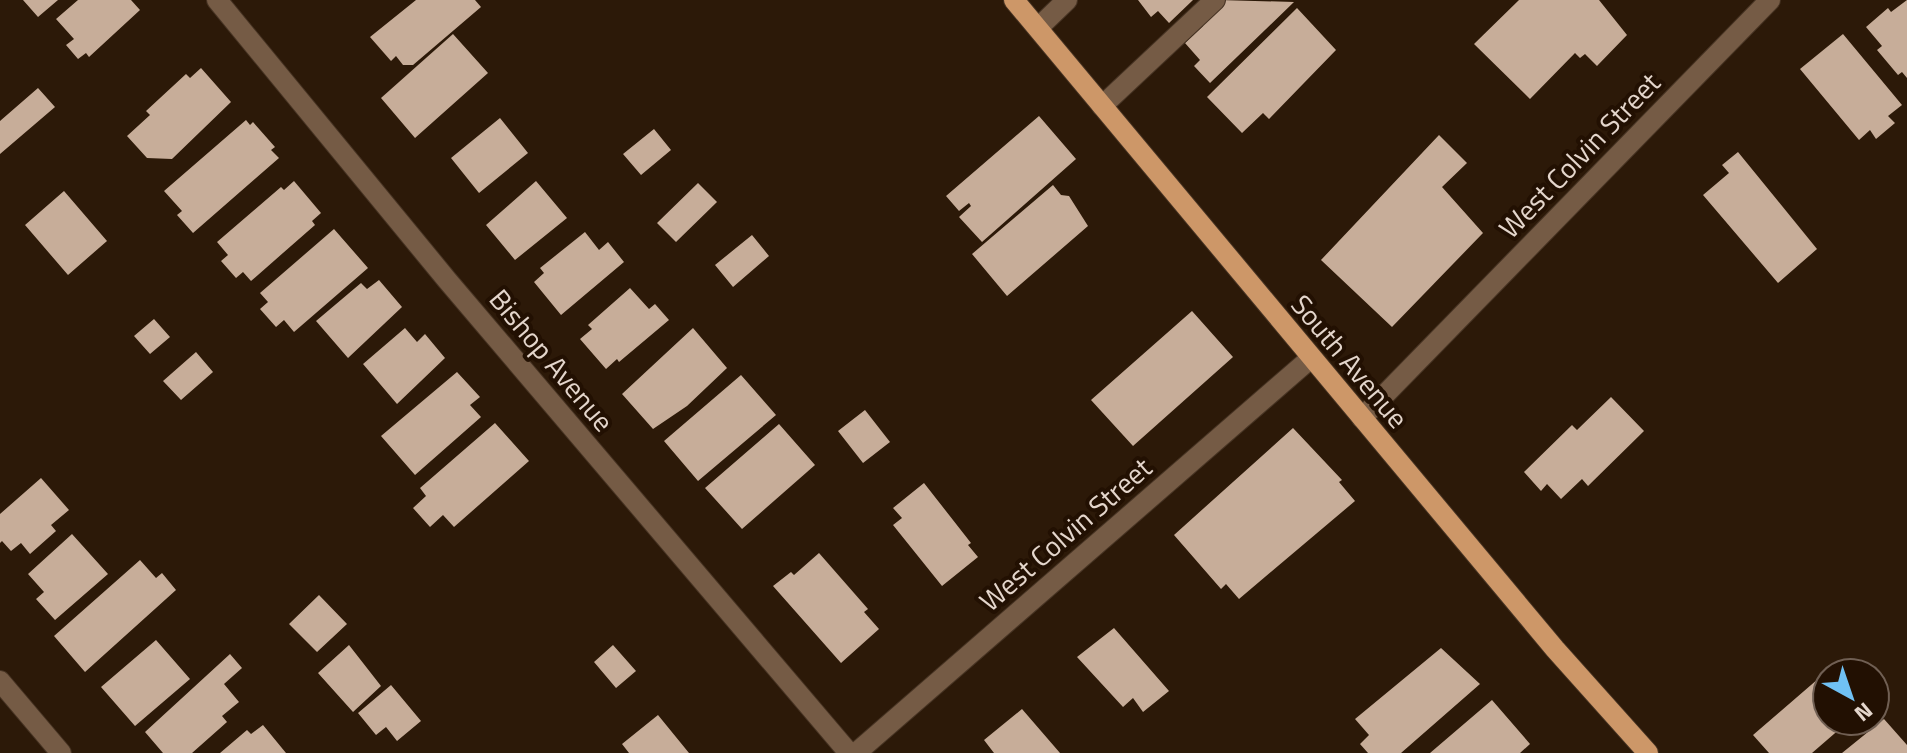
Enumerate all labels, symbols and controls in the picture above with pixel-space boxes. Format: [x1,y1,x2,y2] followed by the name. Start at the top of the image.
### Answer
[1488,62,1670,248] street label: West Colvin Street
[479,279,625,441] street label: Bishop Avenue
[1281,285,1419,437] street label: South Avenue
[969,447,1161,621] street label: West Colvin Street
[1811,657,1891,737] north arrow
[1847,694,1881,730] text: N

